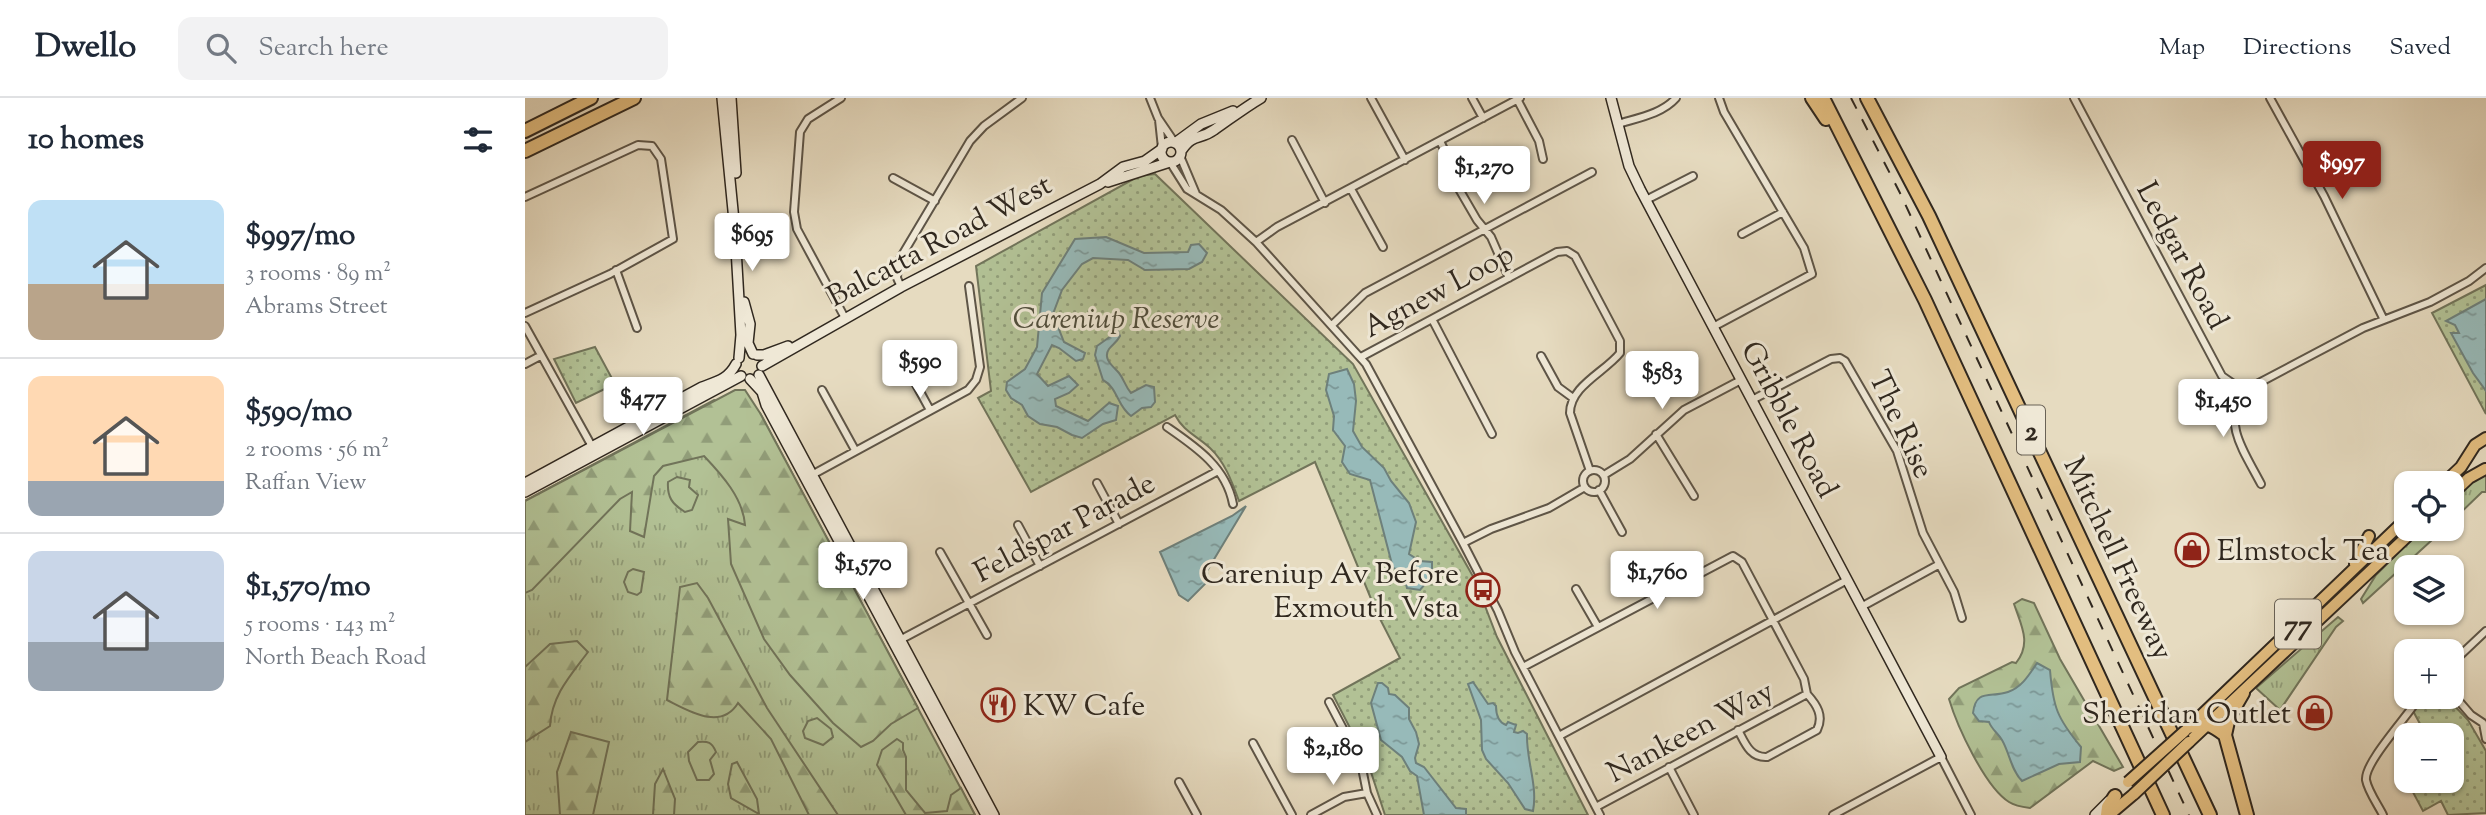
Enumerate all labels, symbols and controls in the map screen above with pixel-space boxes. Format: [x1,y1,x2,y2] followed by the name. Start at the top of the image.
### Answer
[178,17,668,80] search box
[35,24,136,72] text: Dwello
[202,29,240,67] icon: search
[258,30,389,67] text: Search here
[2159,31,2205,65] text: Map
[2243,31,2351,65] text: Directions
[2389,31,2451,65] text: Saved
[28,119,144,162] text: 10 homes
[459,121,497,159] icon: filters
[2301,141,2383,201] pin: $997
[1427,146,1541,206] pin: $1,270
[2319,147,2365,180] text: $997
[1454,152,1514,185] text: $1,270
[820,165,1060,320] street label: Balcatta Road West
[2124,175,2238,338] street label: Ledgar Road
[711,214,793,273] pin: $695
[245,215,355,258] text: $997/mo
[731,219,773,252] text: $695
[84,228,168,312] icon: home
[1356,234,1522,350] street label: Agnew Loop
[245,258,391,291] text: 3 rooms · 89 m²
[245,291,388,324] text: Abrams Street
[1013,299,1219,342] park label: Careniup Reserve
[1728,334,1847,506] street label: Gribble Road
[879,341,961,400] pin: $590
[898,346,942,379] text: $590
[1621,352,1703,411] pin: $583
[1642,357,1682,390] text: $583
[1856,364,1943,486] street label: The Rise
[602,378,684,437] pin: $477
[2166,380,2280,439] pin: $1,450
[620,383,666,416] text: $477
[2194,385,2252,418] text: $1,450
[245,391,352,434] text: $590/mo
[84,404,168,488] icon: home
[2017,406,2045,454] road number: 2
[245,434,389,467] text: 2 rooms · 56 m²
[2051,450,2183,668] street label: Mitchell Freeway
[967,463,1163,595] street label: Feldspar Parade
[245,467,366,500] text: Raffan View
[2394,471,2464,793] map controls
[2394,471,2464,541] button: locate
[2173,531,2211,569] shop icon: Elmstock Tea
[2217,531,2389,574] place label: Elmstock Tea
[806,542,920,602] pin: $1,570
[834,548,892,581] text: $1,570
[1600,552,1714,611] pin: $1,760
[1201,554,1459,631] place label: Careniup Av Before Exmouth Vsta
[2394,555,2464,625] button: layers
[1627,557,1687,590] text: $1,760
[245,566,371,609] text: $1,570/mo
[1464,571,1502,609] bus stop icon: Careniup Av Before Exmouth Vsta
[84,579,168,663] icon: home
[2275,600,2321,648] road number: 77
[245,609,396,642] text: 5 rooms · 143 m²
[2394,639,2464,709] button: +
[245,642,426,675] text: North Beach Road
[1600,671,1782,795] street label: Nankeen Way
[979,686,1017,724] restaurant icon: KW Cafe
[1023,686,1145,729] place label: KW Cafe
[2082,694,2291,737] place label: Sheridan Outlet
[2296,694,2334,732] shop icon: Sheridan Outlet
[2394,723,2464,793] button: −
[1276,728,1390,787] pin: $2,180
[1303,733,1363,766] text: $2,180

